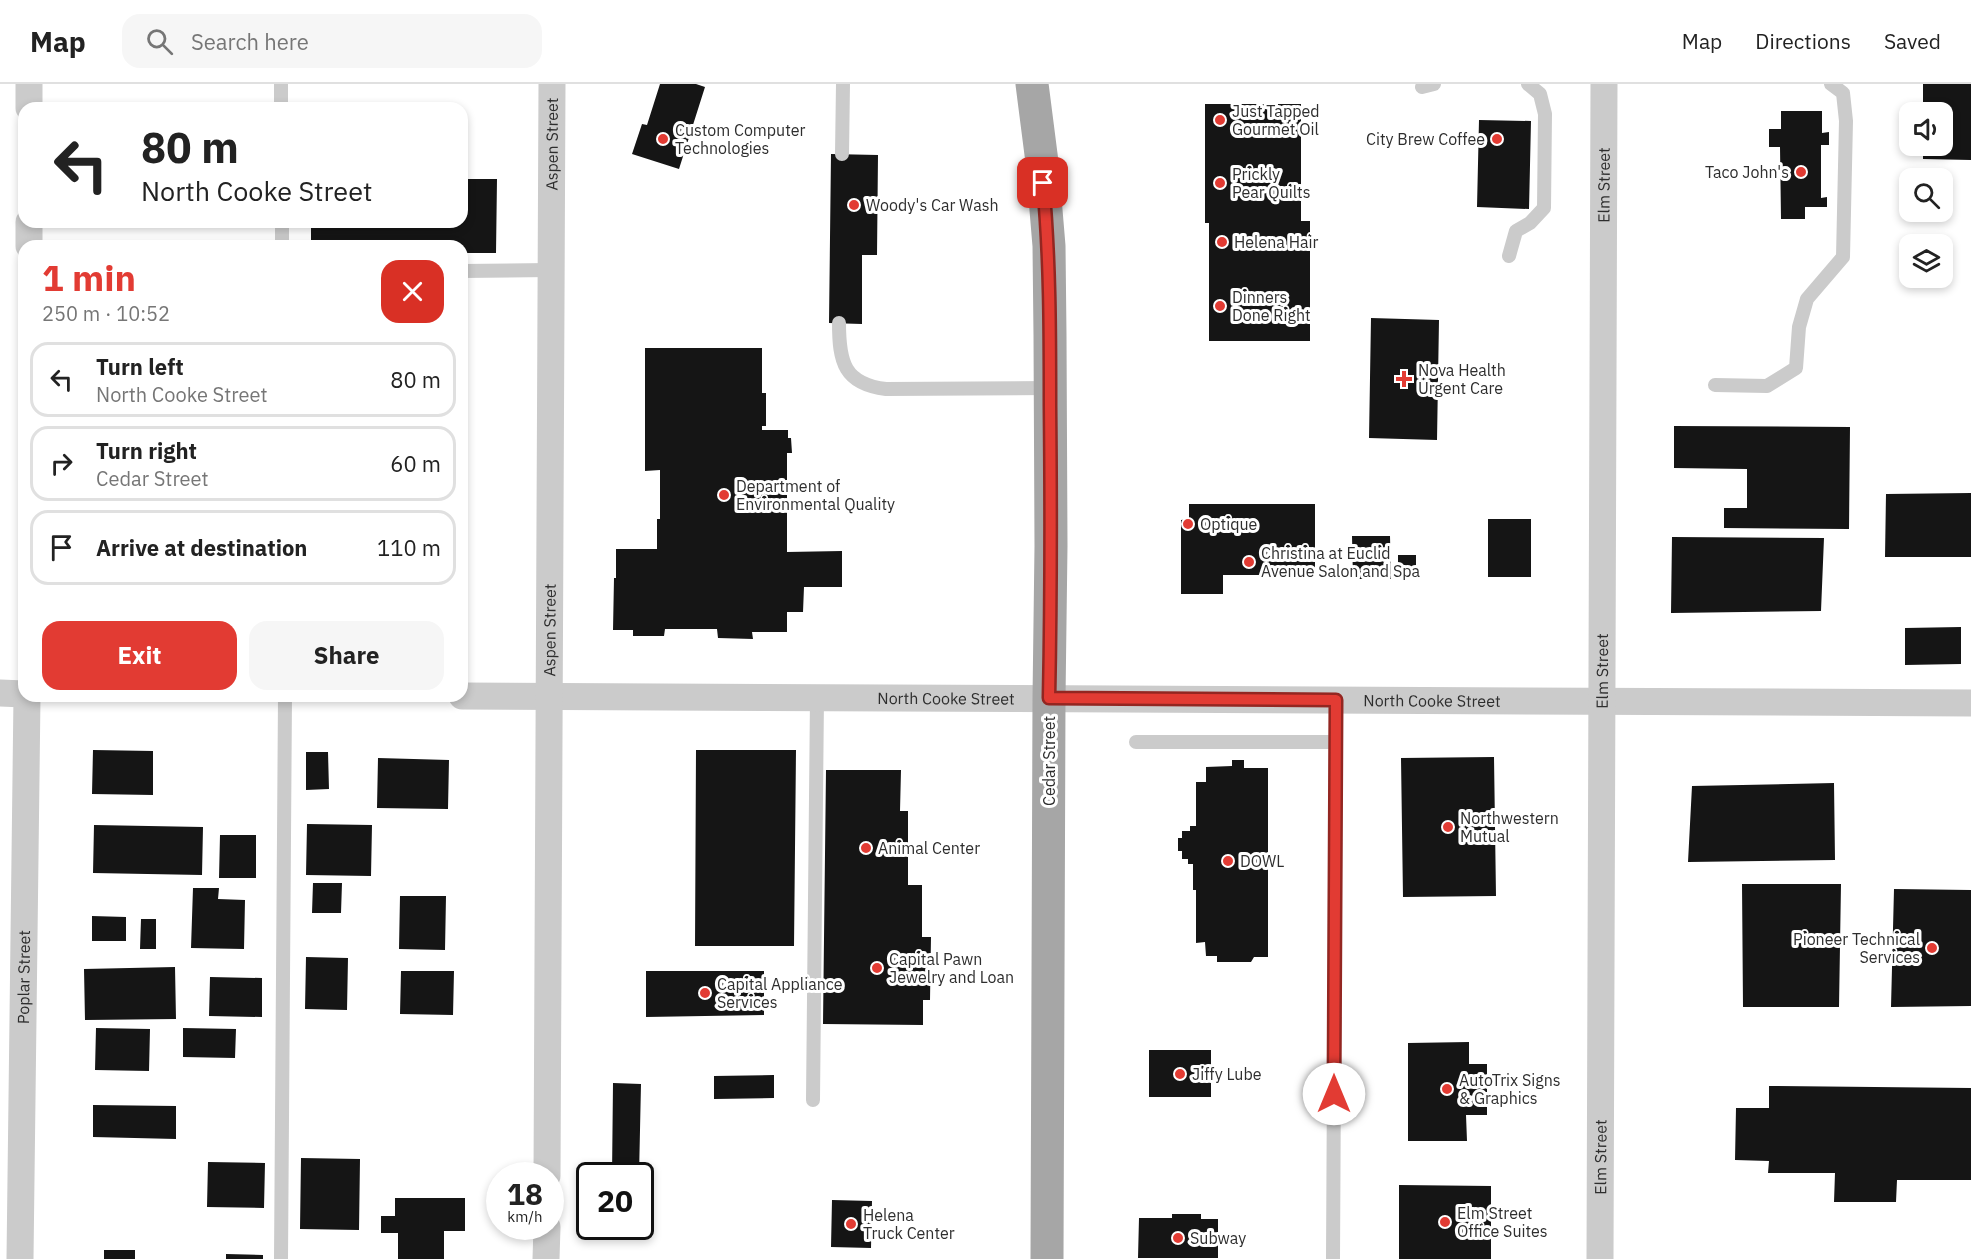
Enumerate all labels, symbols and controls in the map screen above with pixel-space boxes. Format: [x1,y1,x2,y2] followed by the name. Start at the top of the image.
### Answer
[122,14,542,68] search box
[30,23,86,60] text: Map
[143,25,176,58] icon: search
[191,27,309,56] text: Search here
[1682,27,1722,55] text: Map
[1755,27,1851,55] text: Directions
[1884,27,1941,55] text: Saved
[542,97,562,191] street label: Aspen Street
[1232,101,1320,139] place label: Just Tapped Gourmet Oil
[1899,102,1953,288] map controls
[1899,102,1953,156] button: sound
[1213,113,1227,127] marker: Just Tapped Gourmet Oil
[141,120,239,175] text: 80 m
[675,120,806,158] place label: Custom Computer Technologies
[42,126,120,204] icon: left
[1366,129,1485,149] place label: City Brew Coffee
[656,132,670,146] marker: Custom Computer Technologies
[1490,132,1504,146] marker: City Brew Coffee
[1594,147,1614,223] street label: Elm Street
[1017,157,1068,208] pin
[1705,162,1789,182] place label: Taco John's
[1232,164,1310,202] place label: Prickly Pear Quilts
[1794,165,1808,179] marker: Taco John's
[1026,166,1059,199] icon: arrive
[1899,168,1953,222] button: search
[141,173,372,208] text: North Cooke Street
[1213,176,1227,190] marker: Prickly Pear Quilts
[866,195,999,215] place label: Woody's Car Wash
[847,198,861,212] marker: Woody's Car Wash
[1234,232,1318,252] place label: Helena Hair
[1899,234,1953,288] button: layers
[1215,235,1229,249] marker: Helena Hair
[42,254,136,301] text: 1 min
[381,260,444,323] button: close
[1232,287,1311,325] place label: Dinners Done Right
[1213,299,1227,313] marker: Dinners Done Right
[42,300,170,327] text: 250 m · 10:52
[96,352,184,381] text: Turn left
[1418,360,1506,398] place label: Nova Health Urgent Care
[45,363,78,396] icon: left
[390,365,441,394] text: 80 m
[1395,370,1413,388] marker: Nova Health Urgent Care
[96,381,267,408] text: North Cooke Street
[96,436,197,465] text: Turn right
[45,447,78,480] icon: right
[390,449,441,478] text: 60 m
[96,465,209,492] text: Cedar Street
[736,476,895,514] place label: Department of Environmental Quality
[717,488,731,502] marker: Department of Environmental Quality
[1200,514,1257,534] place label: Optique
[1181,517,1195,531] marker: Optique
[45,531,78,564] icon: arrive
[96,533,307,562] text: Arrive at destination
[377,533,441,562] text: 110 m
[1261,543,1420,581] place label: Christina at Euclid Avenue Salon and Spa
[1242,555,1256,569] marker: Christina at Euclid Avenue Salon and Spa
[539,583,560,677] street label: Aspen Street
[42,621,237,690] button: Exit
[249,621,444,690] button: Share
[1592,633,1612,709] street label: Elm Street
[877,688,1015,709] street label: North Cooke Street
[1363,690,1501,711] street label: North Cooke Street
[1039,716,1059,806] street label: Cedar Street
[1460,808,1559,846] place label: Northwestern Mutual
[1441,820,1455,834] marker: Northwestern Mutual
[878,838,980,858] place label: Animal Center
[859,841,873,855] marker: Animal Center
[1240,851,1284,871] place label: DOWL
[1221,854,1235,868] marker: DOWL
[1793,929,1920,967] place label: Pioneer Technical Services
[13,930,34,1024] street label: Poplar Street
[1925,941,1939,955] marker: Pioneer Technical Services
[889,949,1014,987] place label: Capital Pawn Jewelry and Loan
[870,961,884,975] marker: Capital Pawn Jewelry and Loan
[717,974,843,1012] place label: Capital Appliance Services
[698,986,712,1000] marker: Capital Appliance Services
[1302,1062,1366,1126] position arrow
[1192,1064,1262,1084] place label: Jiffy Lube
[1173,1067,1187,1081] marker: Jiffy Lube
[1459,1070,1561,1108] place label: AutoTrix Signs & Graphics
[1440,1082,1454,1096] marker: AutoTrix Signs & Graphics
[1590,1119,1610,1195] street label: Elm Street
[576,1162,654,1240] speed limit sign: 20
[507,1174,543,1213] text: 18
[1457,1203,1548,1241] place label: Elm Street Office Suites
[863,1205,955,1243] place label: Helena Truck Center
[507,1207,543,1226] text: km/h
[1438,1215,1452,1229] marker: Elm Street Office Suites
[844,1217,858,1231] marker: Helena Truck Center
[1190,1228,1246,1248] place label: Subway
[1171,1231,1185,1245] marker: Subway

